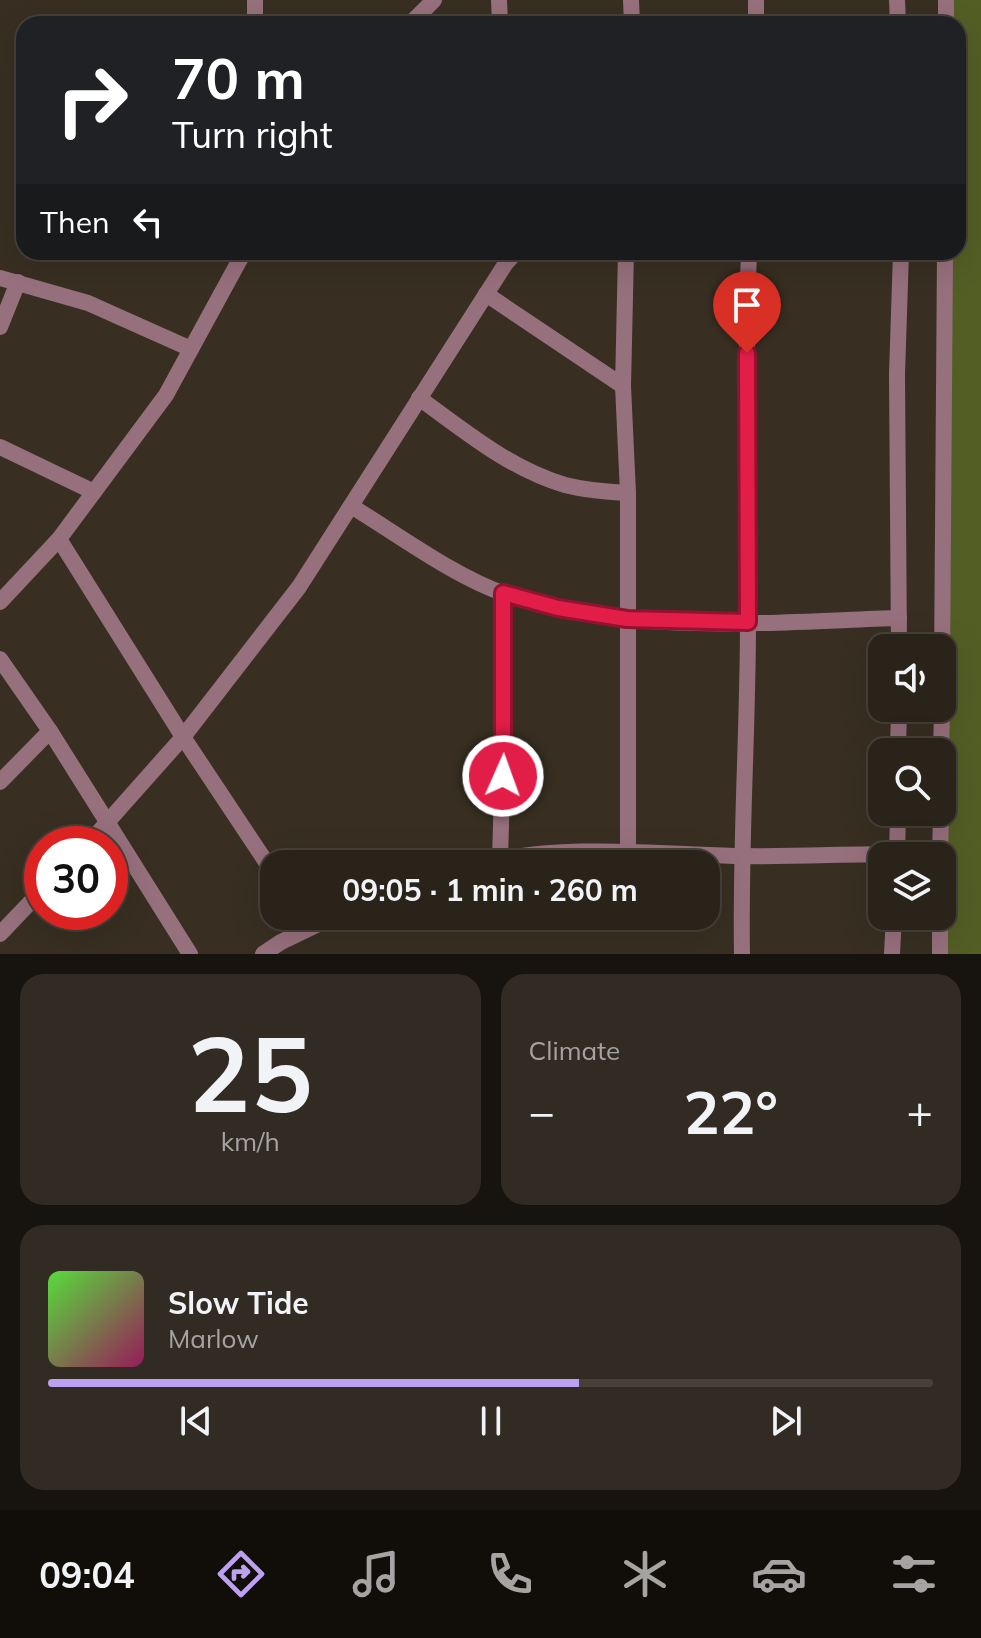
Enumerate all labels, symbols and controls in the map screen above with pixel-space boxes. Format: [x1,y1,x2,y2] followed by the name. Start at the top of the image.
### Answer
[172,43,305,113] text: 70 m
[40,48,144,152] icon: right
[172,112,333,157] text: Turn right
[126,200,170,244] icon: left
[40,203,110,241] text: Then
[713,271,781,353] pin
[725,283,769,327] icon: arrive
[868,634,956,930] map controls
[868,634,956,722] button: sound
[461,734,545,818] position arrow
[868,738,956,826] button: search
[24,826,128,930] speed limit sign: 30
[868,842,956,930] button: layers
[342,871,638,909] text: 09:05 · 1 min · 260 m
[188,1007,313,1138] text: 25
[529,1034,620,1067] text: Climate
[683,1074,778,1149] text: 22°
[529,1084,555,1139] text: −
[907,1084,933,1139] text: +
[221,1125,280,1158] text: km/h
[168,1284,309,1322] text: Slow Tide
[168,1322,259,1355] text: Marlow
[174,1399,218,1443] icon: previous
[469,1399,513,1443] icon: pause
[764,1399,808,1443] icon: next
[213,1546,269,1602] icon: directions
[348,1546,404,1602] icon: music
[482,1546,538,1602] icon: phone
[617,1546,673,1602] icon: climate
[751,1546,807,1602] icon: car
[886,1546,942,1602] icon: filters
[39,1552,135,1597] text: 09:04

